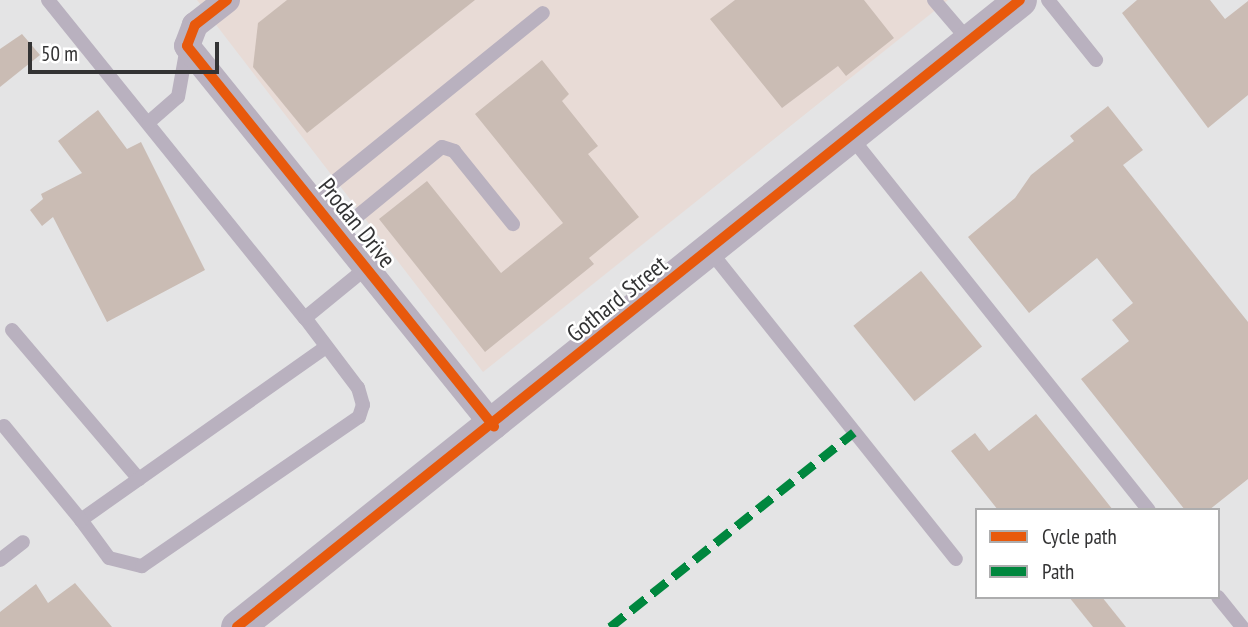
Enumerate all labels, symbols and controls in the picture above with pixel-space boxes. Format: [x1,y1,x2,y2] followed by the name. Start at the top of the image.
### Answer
[32,28,222,72] scale bar
[41,40,78,67] text: 50 m
[312,173,402,273] street label: Prodan Drive
[561,250,673,348] street label: Gothard Street
[975,508,1220,599] legend
[1042,523,1117,550] text: Cycle path
[1042,558,1074,585] text: Path

